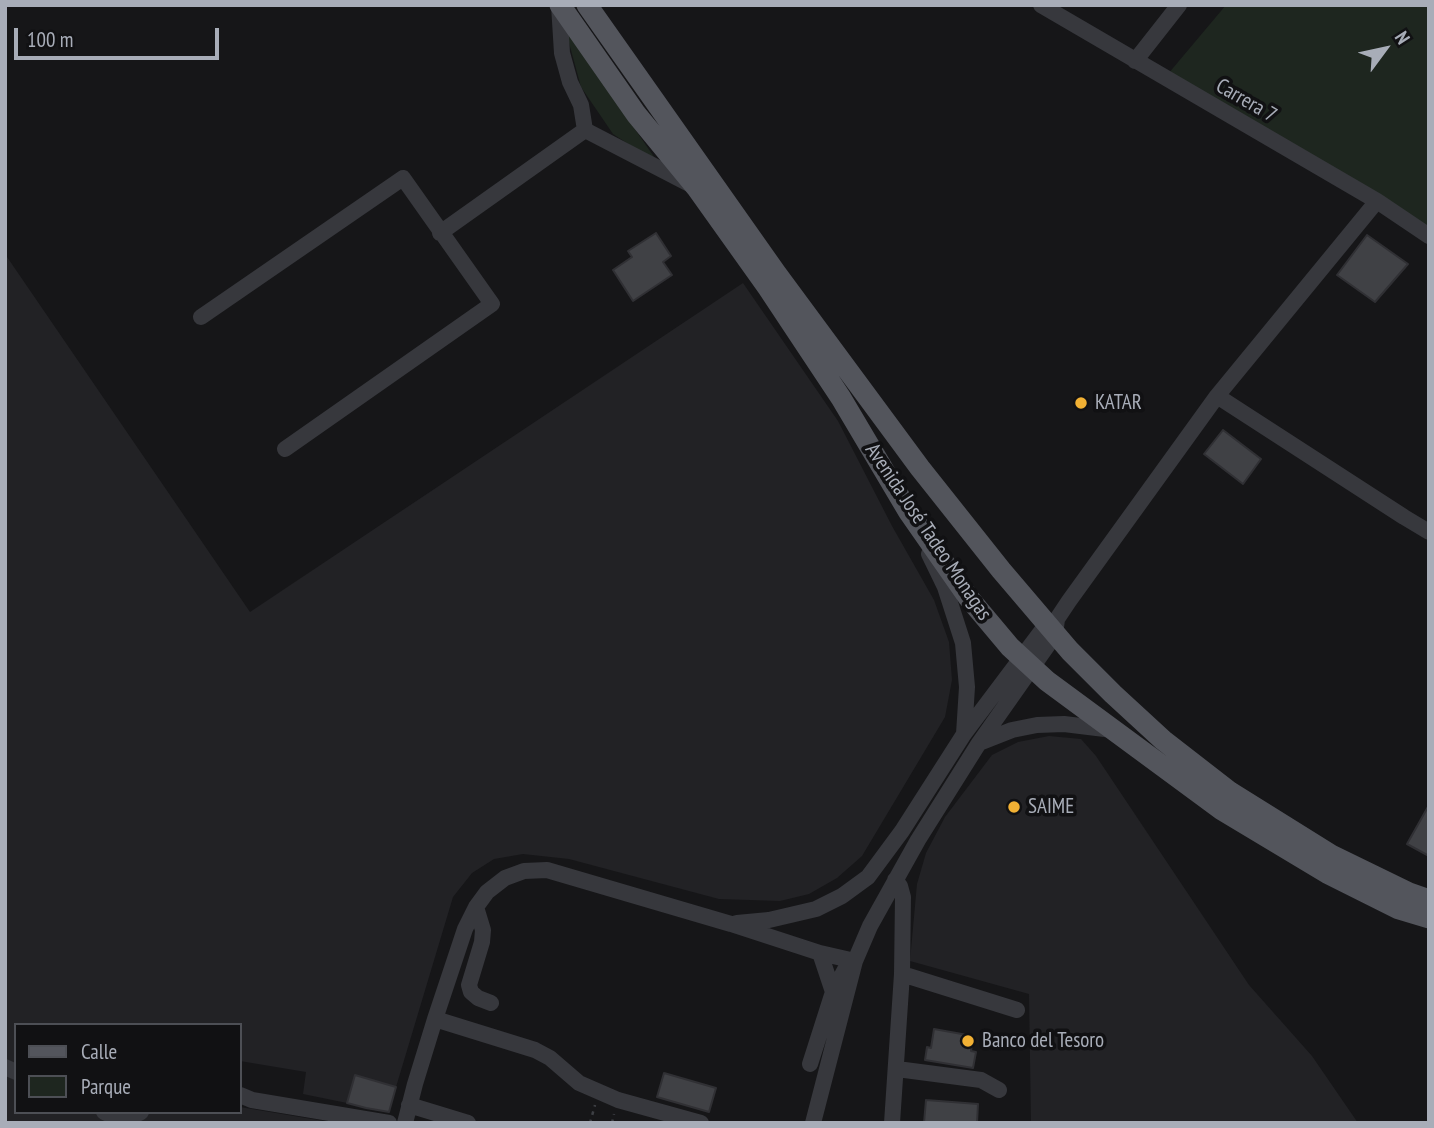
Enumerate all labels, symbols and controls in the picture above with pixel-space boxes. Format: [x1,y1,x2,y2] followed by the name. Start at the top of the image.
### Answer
[18,14,222,58] scale bar
[1350,14,1420,84] north arrow
[27,26,73,53] text: 100 m
[1390,27,1415,48] text: N
[1211,74,1281,128] street label: Carrera 7
[1095,390,1142,416] place label: KATAR
[1073,395,1089,411] marker: KATAR
[859,439,997,625] street label: Avenida José Tadeo Monagas
[1028,794,1074,820] place label: SAIME
[1006,799,1022,815] marker: SAIME
[14,1023,242,1114] legend
[982,1028,1104,1054] place label: Banco del Tesoro
[960,1033,976,1049] marker: Banco del Tesoro
[81,1038,117,1065] text: Calle
[81,1073,131,1100] text: Parque

